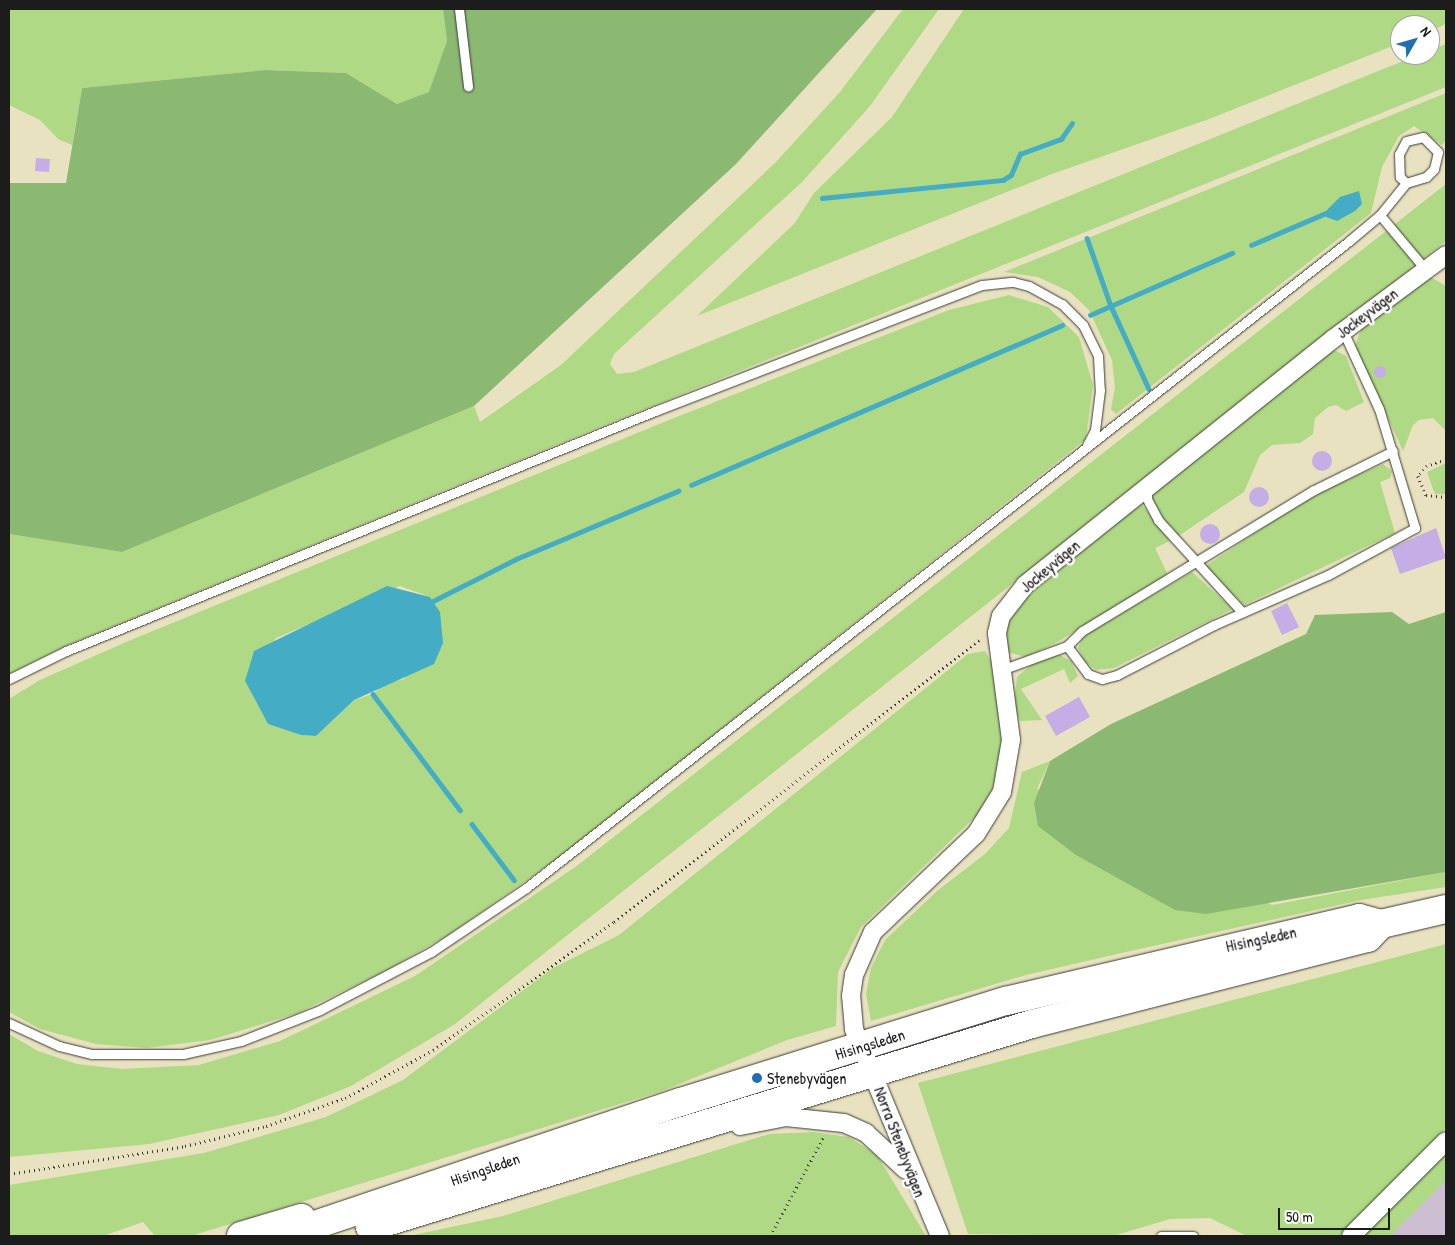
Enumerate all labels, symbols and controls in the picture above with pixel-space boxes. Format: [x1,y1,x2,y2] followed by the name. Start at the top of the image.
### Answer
[1390,15,1440,65] north arrow
[1417,22,1436,40] text: N
[1333,284,1401,342] street label: Jockeyvägen
[1016,536,1084,596] street label: Jockeyvägen
[1224,922,1298,956] street label: Hisingsleden
[833,1024,907,1064] street label: Hisingsleden
[767,1068,847,1088] place label: Stenebyvägen
[751,1072,763,1084] marker: Stenebyvägen
[870,1084,930,1200] street label: Norra Stenebyvägen
[448,1148,522,1190] street label: Hisingsleden
[1280,1198,1392,1230] scale bar
[1286,1206,1313,1227] text: 50 m

